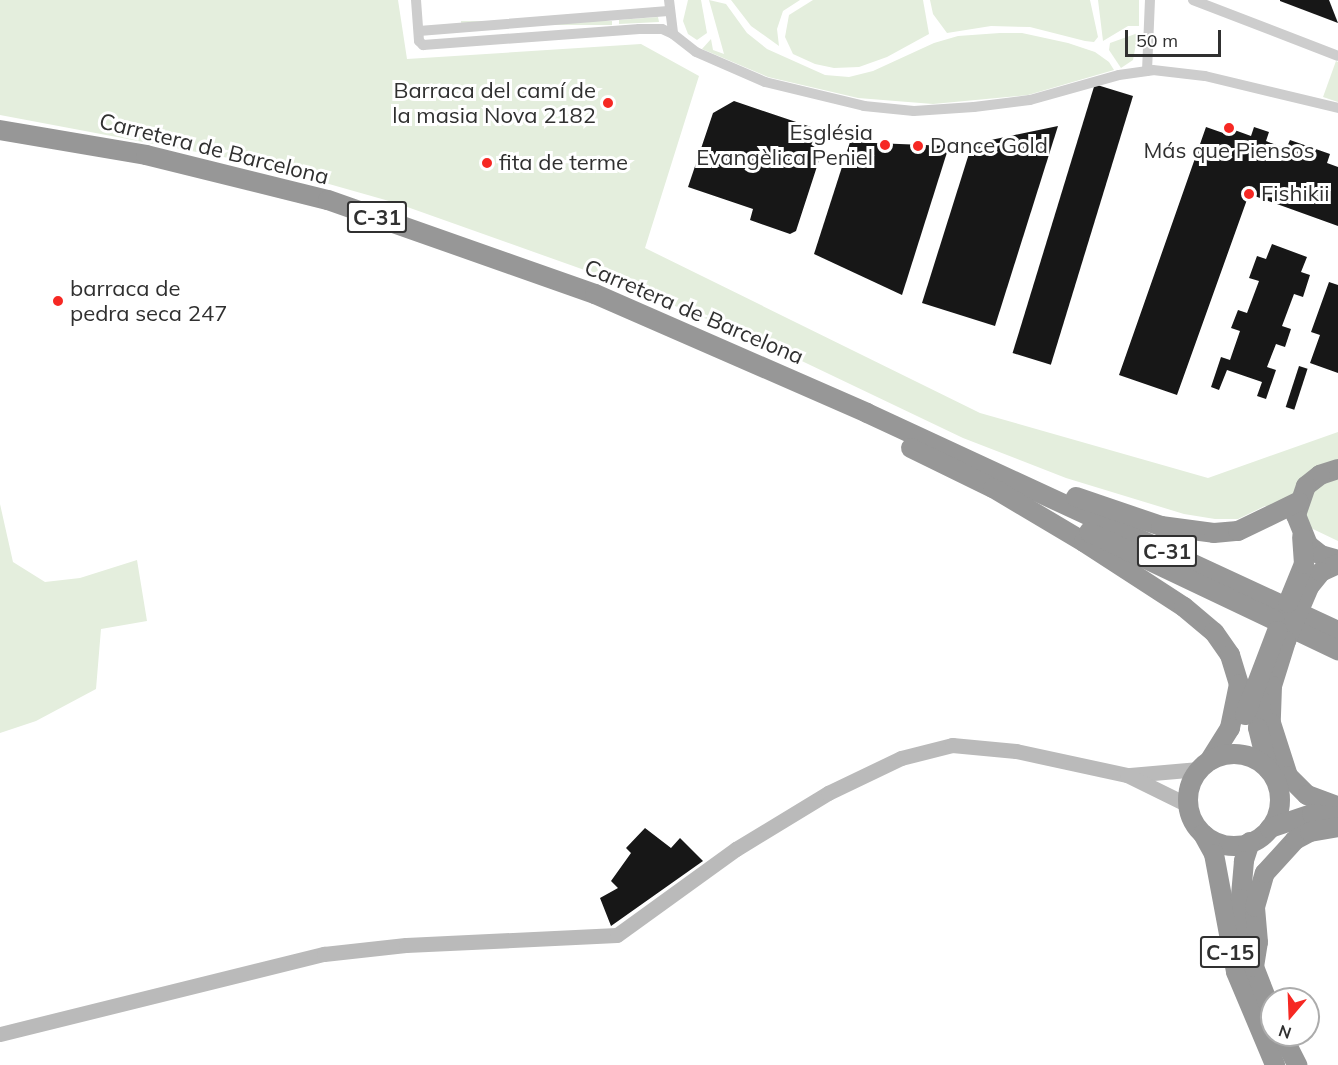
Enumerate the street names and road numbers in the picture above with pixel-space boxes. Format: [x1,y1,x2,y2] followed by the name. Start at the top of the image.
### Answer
[97,108,331,190] street label: Carretera de Barcelona
[346,199,409,235] road number: C-31
[580,254,808,370] street label: Carretera de Barcelona
[1136,533,1198,569] road number: C-31
[1198,934,1262,970] road number: C-15

